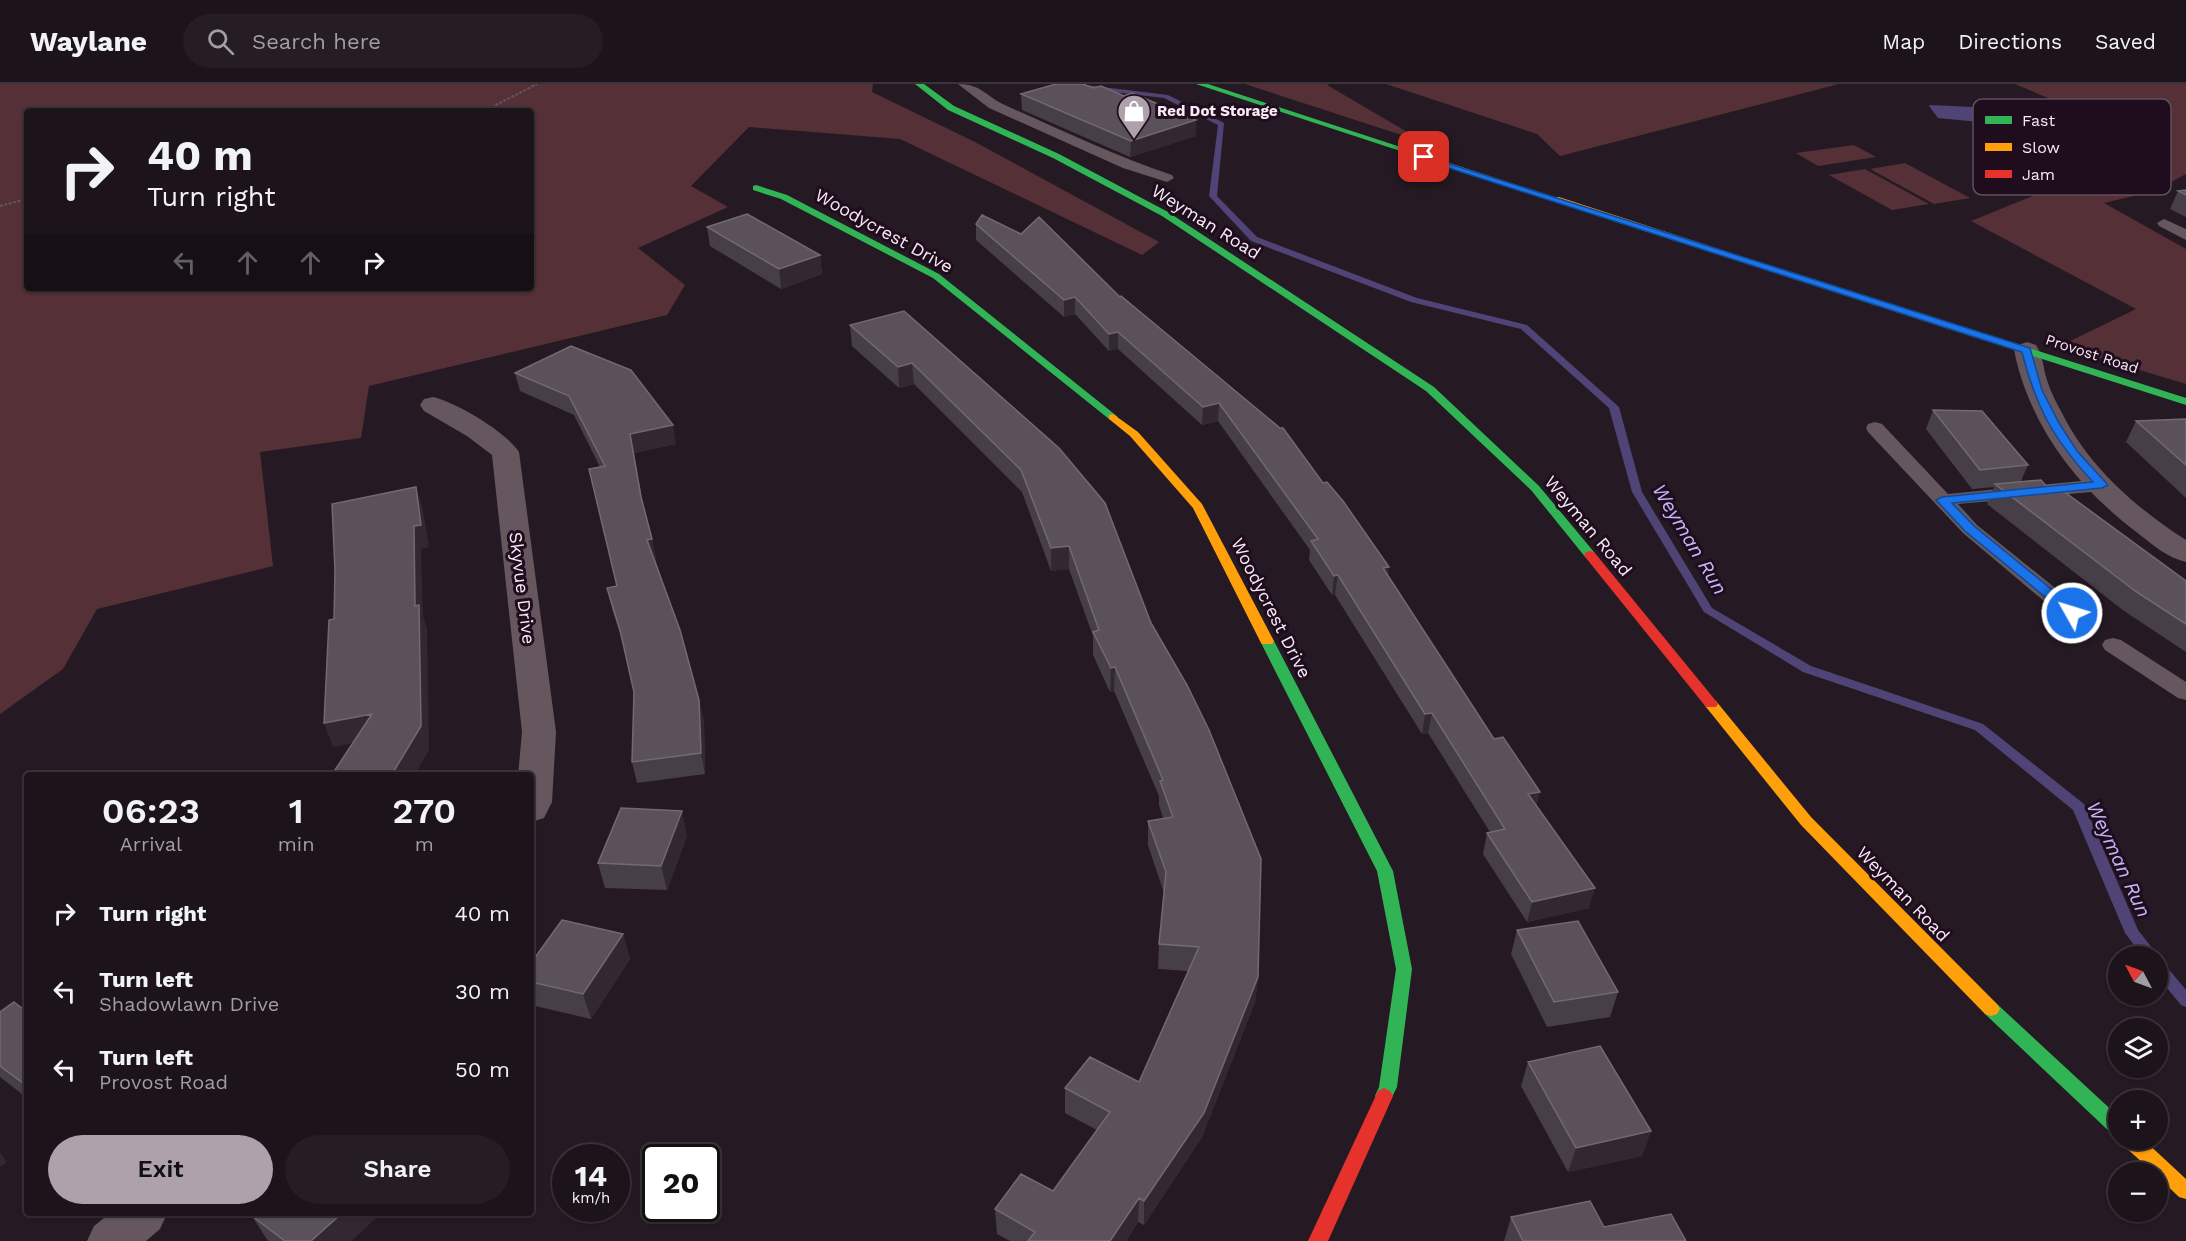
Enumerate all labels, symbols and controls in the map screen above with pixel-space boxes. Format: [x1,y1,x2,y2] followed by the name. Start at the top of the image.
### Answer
[183,14,603,68] search box
[30,25,147,58] text: Waylane
[204,25,237,58] icon: search
[252,29,381,54] text: Search here
[1882,29,1925,54] text: Map
[1958,29,2062,54] text: Directions
[2095,29,2156,54] text: Saved
[1116,93,1152,140] shop icon: Red Dot Storage
[1973,99,2171,195] legend
[1157,102,1278,120] place label: Red Dot Storage
[2022,111,2055,130] text: Fast
[147,131,253,180] text: 40 m
[1398,131,1449,182] pin
[48,132,126,210] icon: right
[2022,138,2060,157] text: Slow
[1407,140,1440,173] icon: arrive
[2022,165,2055,184] text: Jam
[1148,180,1265,263] street label: Weyman Road
[147,181,276,213] text: Turn right
[812,184,957,277] street label: Woodycrest Drive
[168,246,201,279] icon: left
[231,246,264,279] icon: ahead
[294,246,327,279] icon: ahead
[357,246,390,279] icon: right
[2043,330,2141,378] street label: Provost Road
[1540,471,1636,580] street label: Weyman Road
[1647,479,1733,599] water label: Weyman Run
[505,531,540,645] street label: Skyvue Drive
[1227,534,1316,681] street label: Woodycrest Drive
[2040,581,2104,645] position arrow
[102,790,200,832] text: 06:23
[289,790,304,832] text: 1
[392,790,456,832] text: 270
[2082,797,2156,921] water label: Weyman Run
[120,832,182,856] text: Arrival
[278,832,315,856] text: min
[415,832,434,856] text: m
[1853,842,1954,946] street label: Weyman Road
[48,897,81,930] icon: right
[99,901,206,926] text: Turn right
[454,901,510,926] text: 40 m
[2108,946,2168,1006] north arrow
[2108,946,2168,1222] map controls
[99,967,193,992] text: Turn left
[48,975,81,1008] icon: left
[455,979,510,1004] text: 30 m
[99,992,279,1016] text: Shadowlawn Drive
[2108,1018,2168,1078] button: layers
[99,1045,193,1070] text: Turn left
[48,1053,81,1086] icon: left
[455,1057,510,1082] text: 50 m
[99,1070,228,1094] text: Provost Road
[2108,1090,2168,1150] button: +
[48,1135,273,1204] button: Exit
[285,1135,510,1204] button: Share
[642,1144,720,1222] speed limit sign: 20
[575,1158,607,1193] text: 14
[2108,1162,2168,1222] button: −
[572,1189,610,1207] text: km/h

